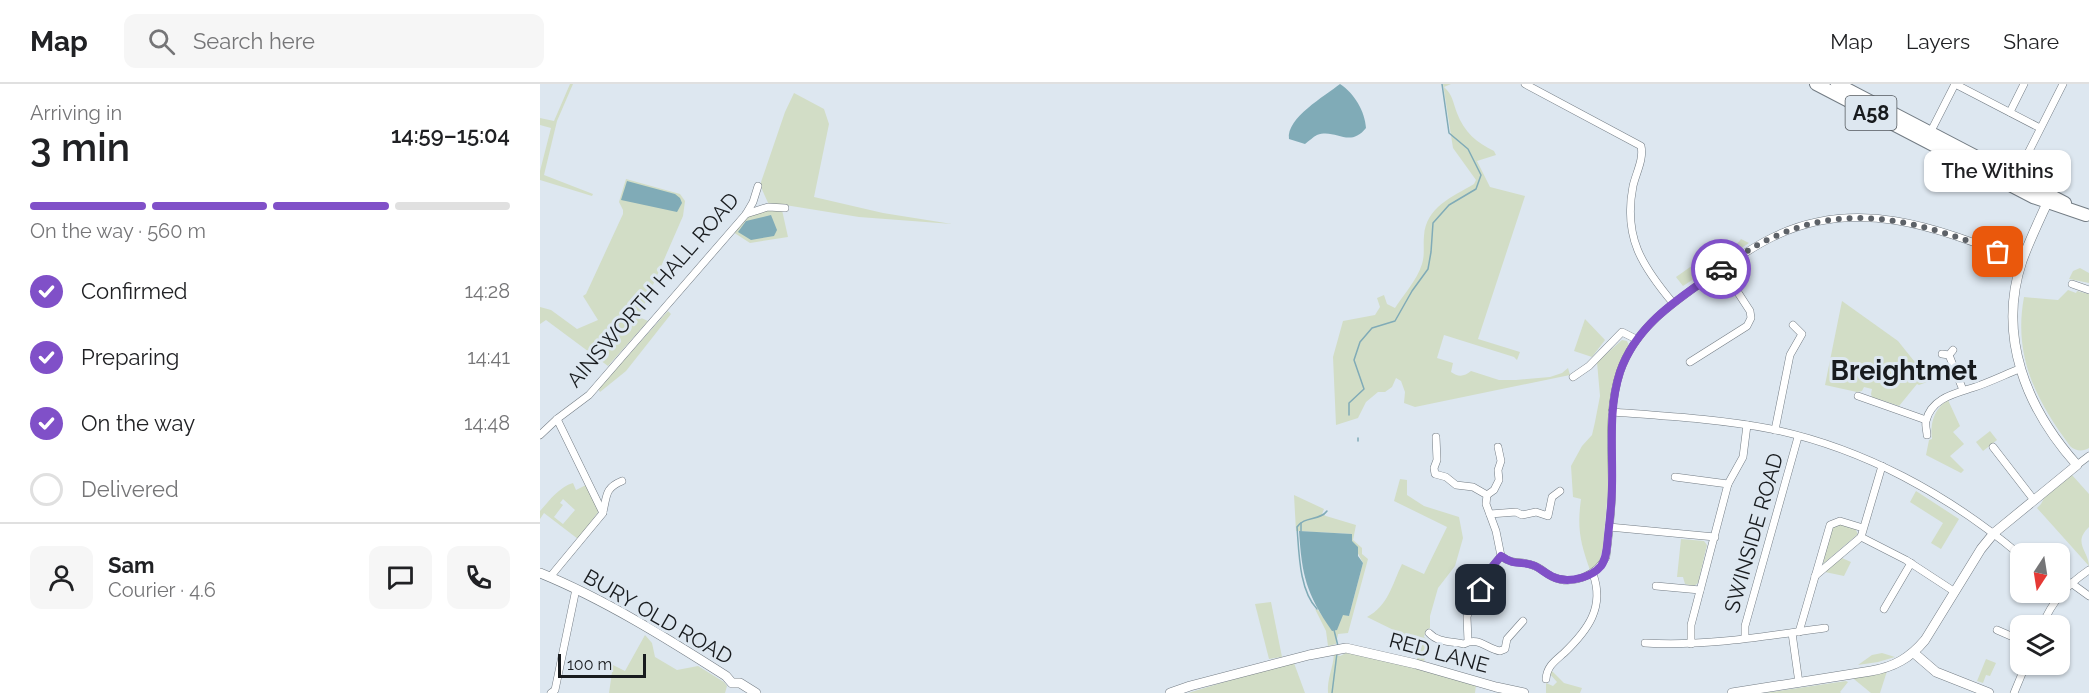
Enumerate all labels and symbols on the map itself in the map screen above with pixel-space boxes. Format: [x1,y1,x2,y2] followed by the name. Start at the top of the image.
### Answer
[1846,96,1896,130] road number: A58
[1924,150,2072,192] callout: The Withins
[561,187,744,392] street label: AINSWORTH HALL ROAD
[1972,226,2023,277] pin
[1691,239,1751,299] courier
[1831,355,1978,386] district label: Breightmet
[1719,450,1788,616] street label: SWINSIDE ROAD
[2010,543,2070,603] north arrow
[579,564,737,669] street label: BURY OLD ROAD
[1455,564,1506,615] pin
[1386,627,1492,678] street label: RED LANE
[558,651,646,678] scale bar

